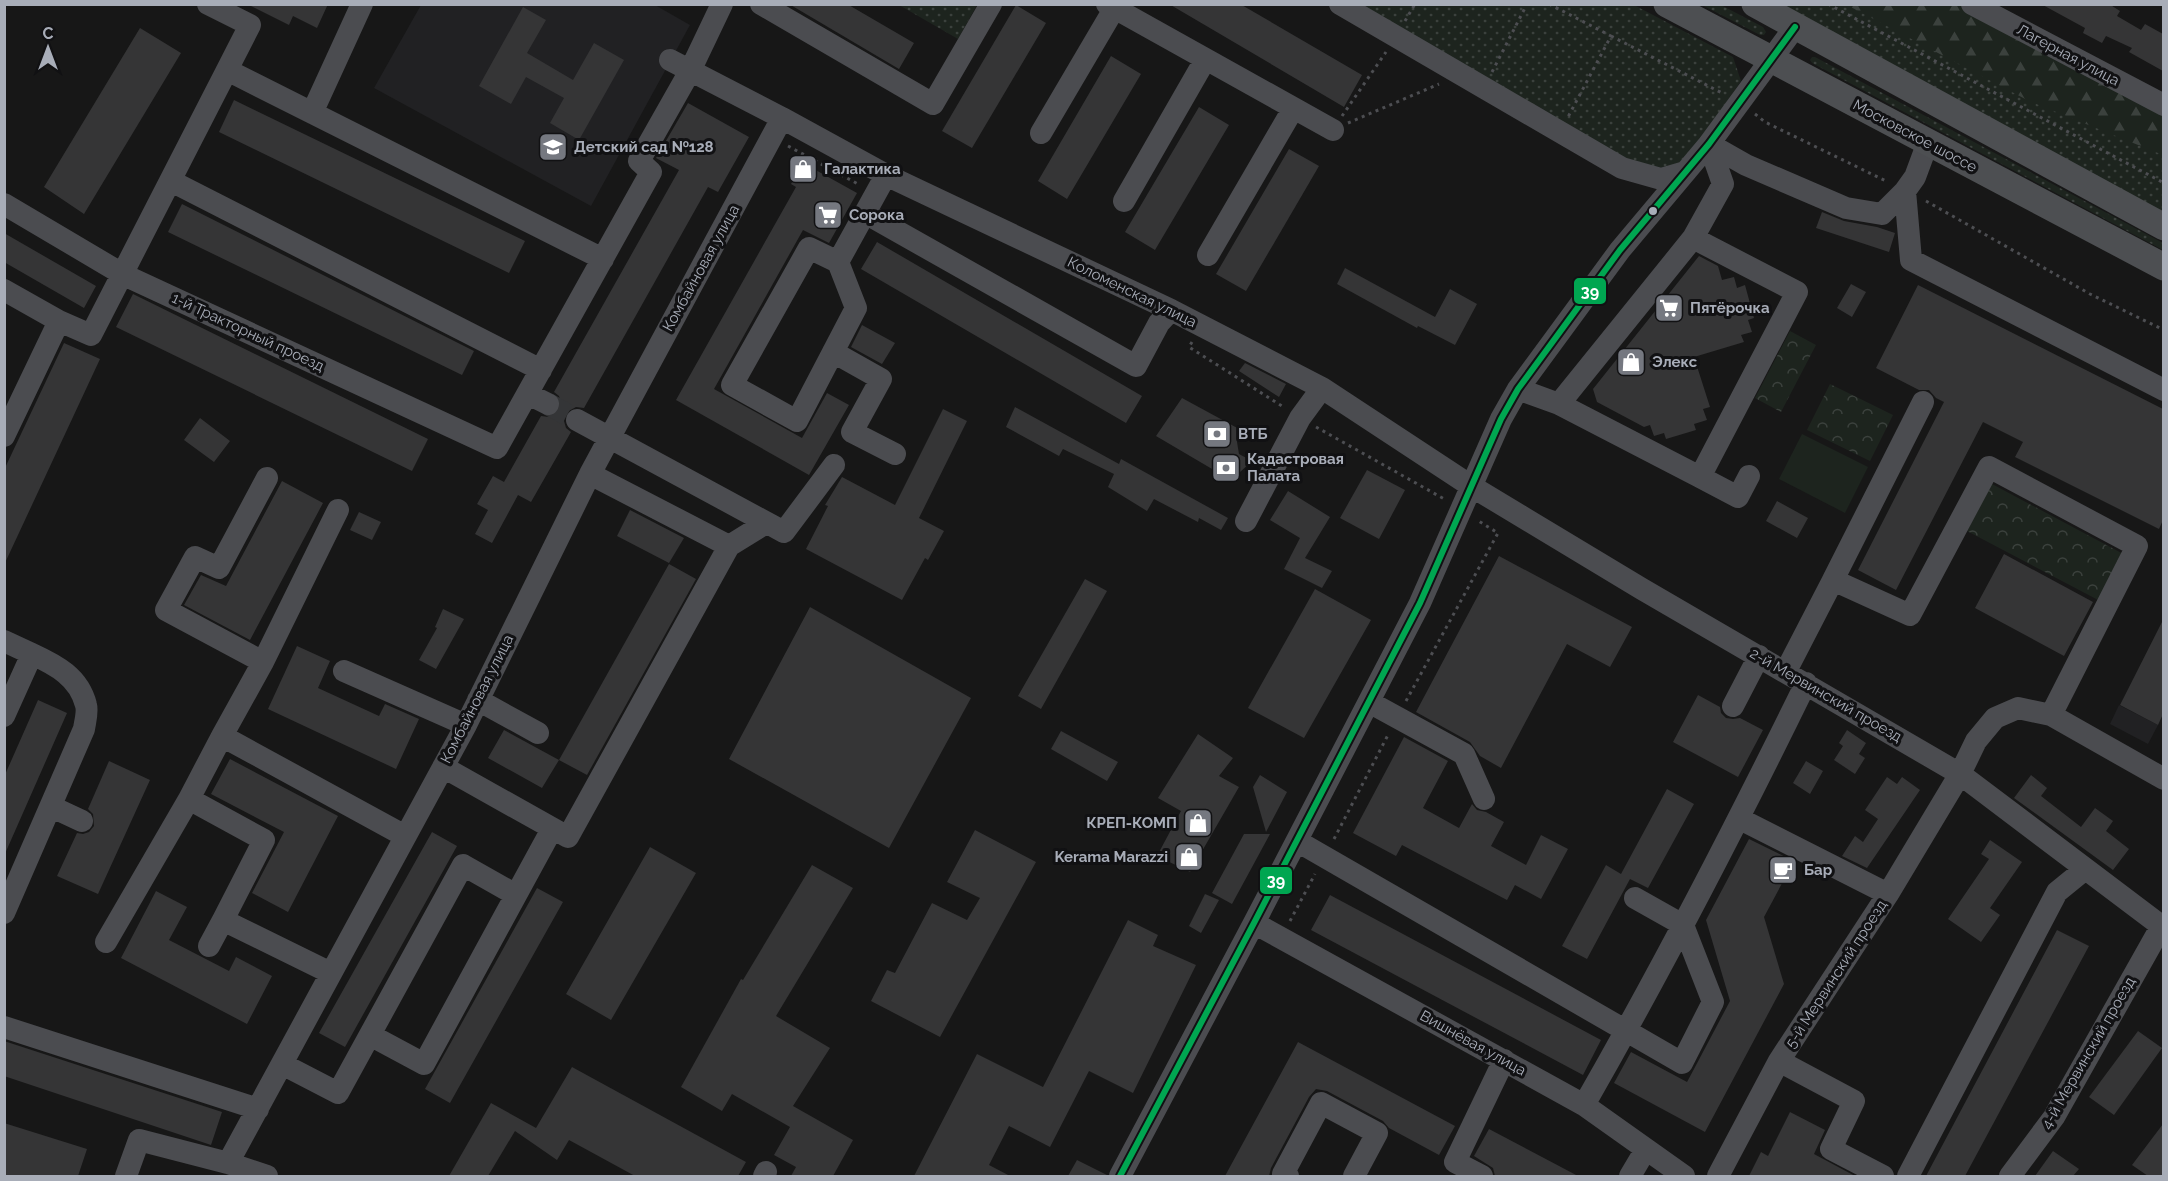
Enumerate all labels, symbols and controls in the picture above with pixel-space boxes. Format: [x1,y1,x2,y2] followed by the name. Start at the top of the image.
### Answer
[18,18,78,78] north arrow
[2014,20,2122,90] street label: Лагерная улица
[43,24,54,43] text: С
[1850,96,1980,176] street label: Московское шоссе
[537,131,569,163] school or university icon: Детский сад №128
[574,138,714,156] place label: Детский сад №128
[787,153,819,185] shop icon: Галактика
[824,160,901,178] place label: Галактика
[812,199,844,231] supermarket icon: Сорока
[659,201,743,335] street label: Комбайновая улица
[1647,205,1659,217] unlabelled marker
[849,206,904,224] place label: Сорока
[1065,253,1199,331] street label: Коломенская улица
[1573,277,1607,305] line badge: 39
[1581,282,1599,301] text: 39
[169,289,327,375] street label: 1-й Тракторный проезд
[1653,292,1685,324] supermarket icon: Пятёрочка
[1690,299,1770,317] place label: Пятёрочка
[1615,346,1647,378] shop icon: Элекс
[1652,353,1698,371] place label: Элекс
[1201,418,1233,450] bank icon: ВТБ
[1238,425,1267,443] place label: ВТБ
[1247,450,1344,485] place label: Кадастровая Палата
[1210,452,1242,484] bank icon: Кадастровая Палата
[437,632,517,766] street label: Комбайновая улица
[1747,644,1905,746] street label: 2-й Мервинский проезд
[1182,807,1214,839] shop icon: КРЕП-КОМП
[1086,814,1177,832] place label: КРЕП-КОМП
[1173,841,1205,873] shop icon: Kerama Marazzi
[1054,848,1168,866] place label: Kerama Marazzi
[1767,854,1799,886] cafe icon: Бар
[1804,861,1833,879] place label: Бар
[1259,866,1293,895] line badge: 39
[1267,871,1285,890] text: 39
[1781,896,1891,1051] street label: 5-й Мервинский проезд
[2037,973,2139,1132] street label: 4-й Мервинский проезд
[1417,1006,1529,1080] street label: Вишнёвая улица

